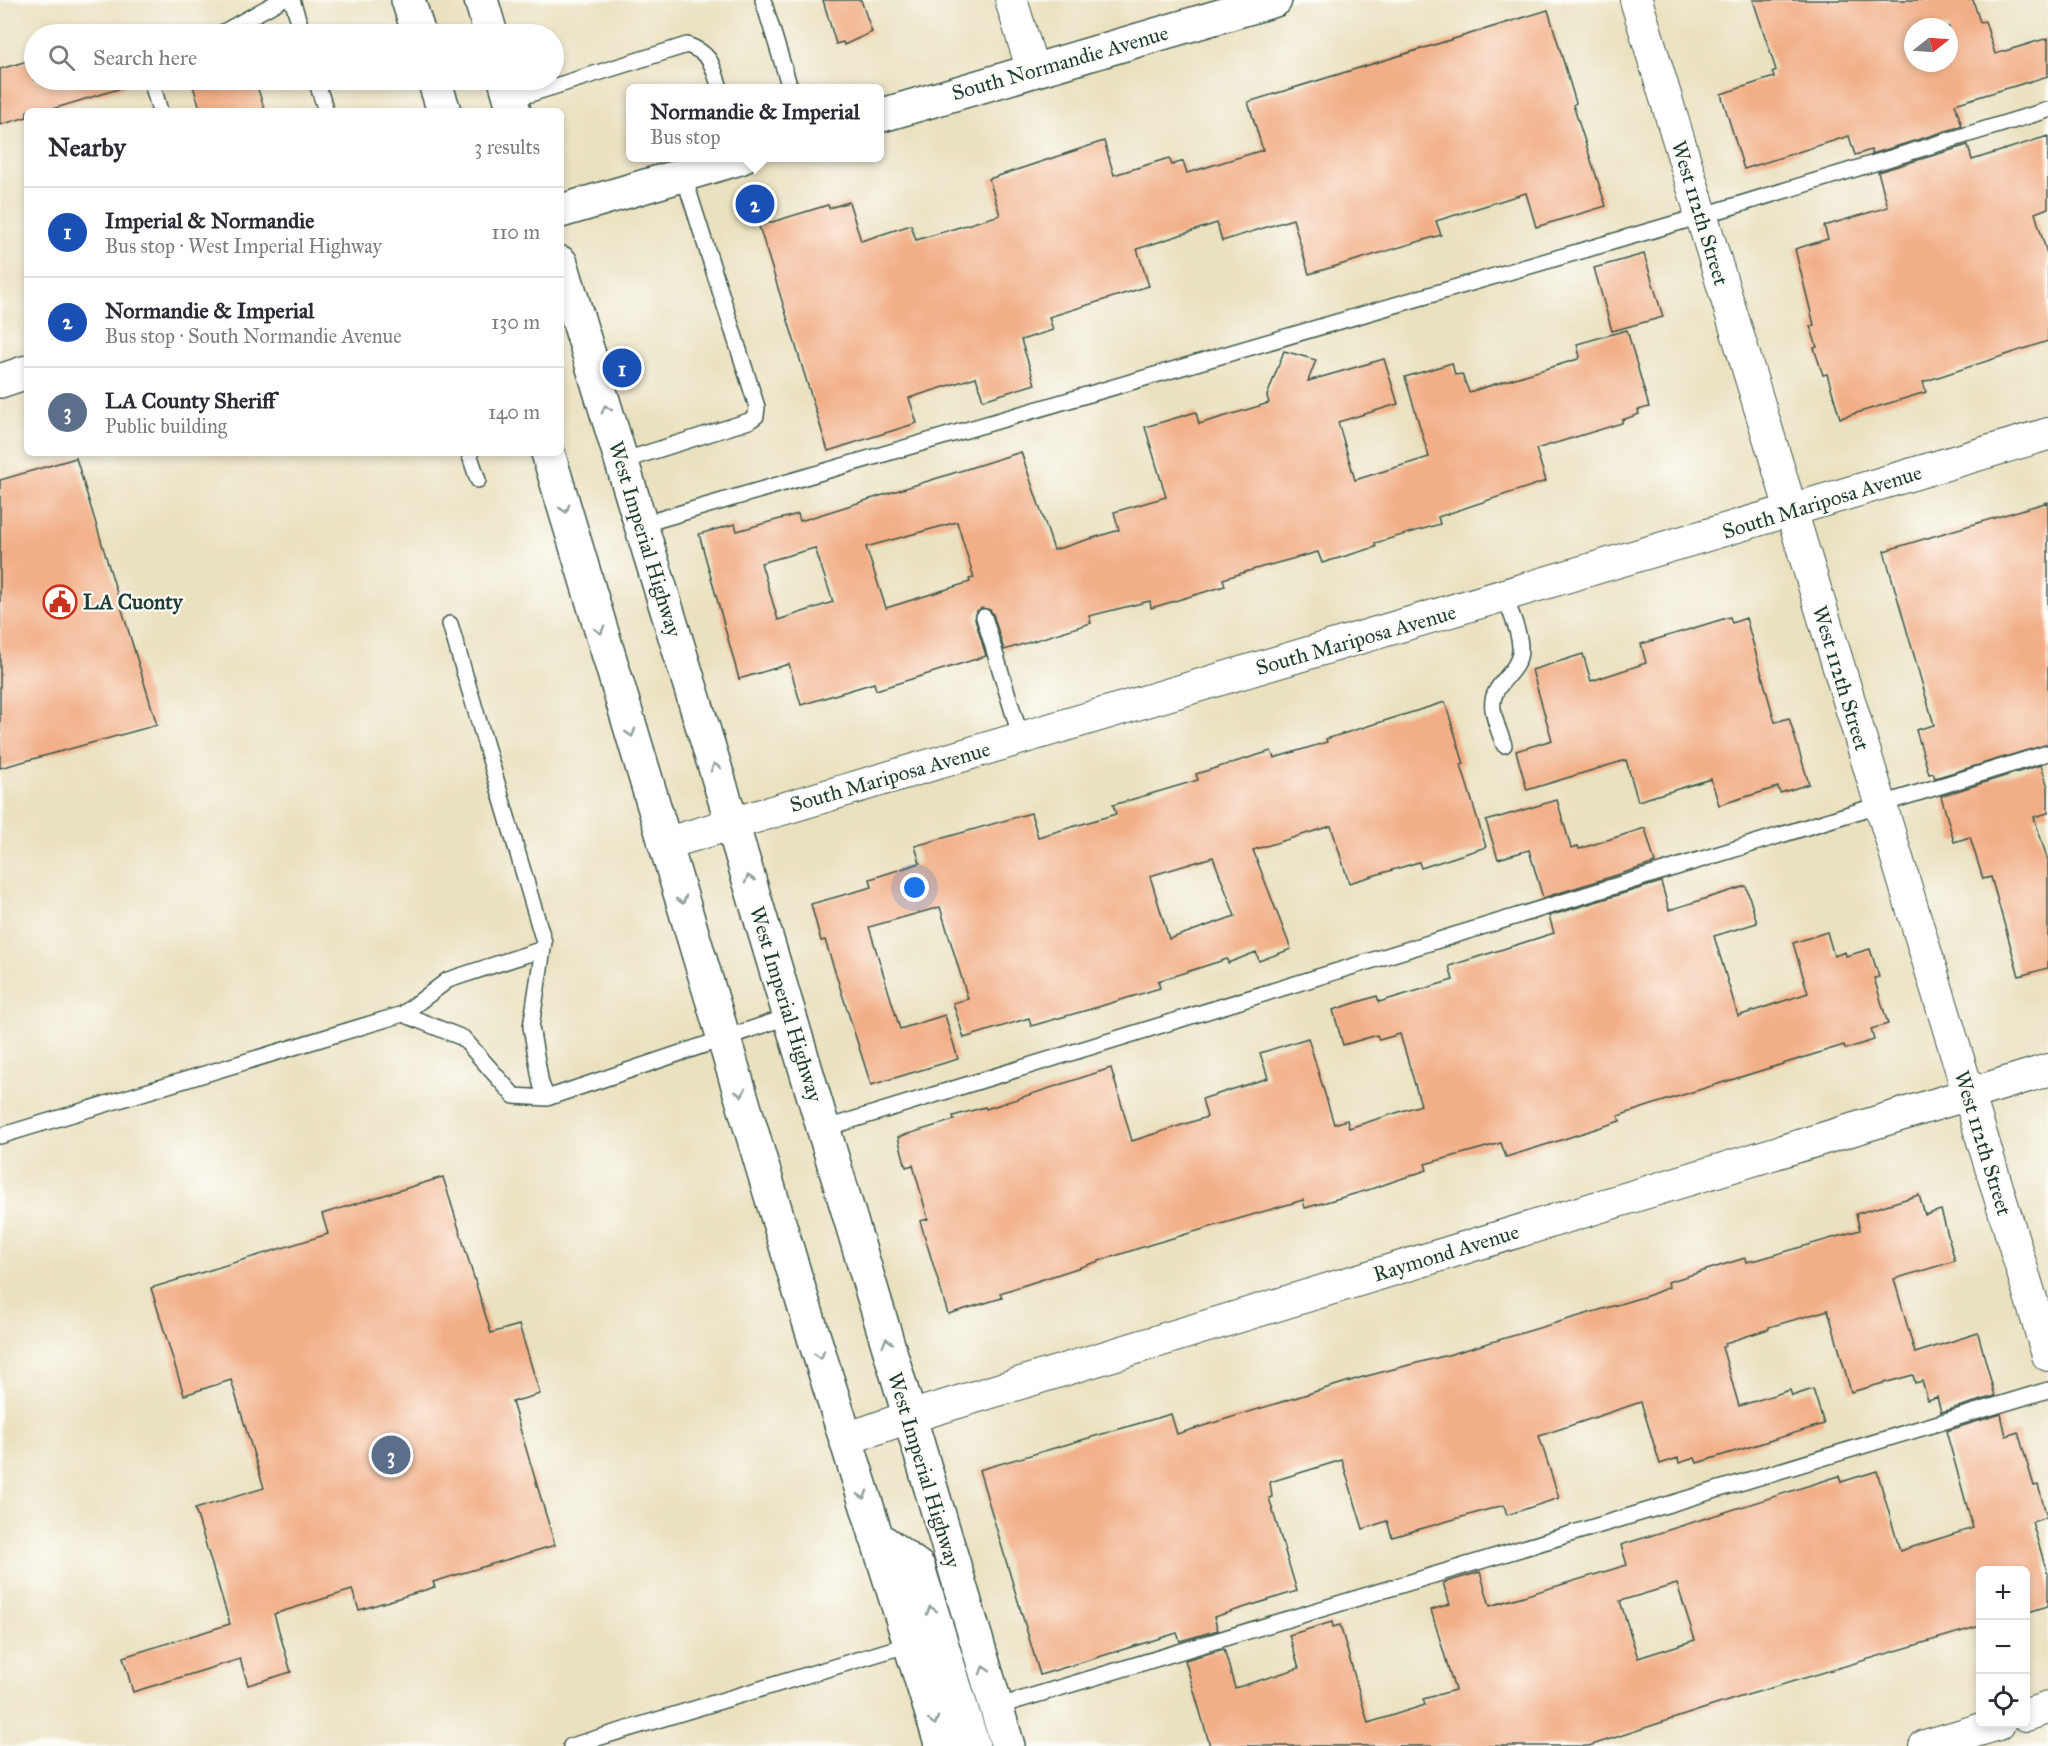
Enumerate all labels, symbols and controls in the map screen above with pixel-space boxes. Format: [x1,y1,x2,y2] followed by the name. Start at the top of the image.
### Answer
[1904,18,1958,72] north arrow
[949,20,1172,106] street label: South Normandie Avenue
[24,24,564,90] search box
[45,41,78,74] icon: search
[93,44,197,71] text: Search here
[626,84,884,162] popup
[650,98,860,125] text: Normandie & Imperial
[650,125,720,149] text: Bus stop
[48,131,126,163] text: Nearby
[474,135,540,159] text: 3 results
[1666,137,1735,289] street label: West 112th Street
[736,182,774,226] pin: 2
[105,207,314,234] text: Imperial & Normandie
[64,220,71,244] text: 1
[492,220,540,244] text: 110 m
[105,234,382,258] text: Bus stop · West Imperial Highway
[105,297,314,324] text: Normandie & Imperial
[63,310,72,334] text: 2
[491,310,540,334] text: 130 m
[105,324,401,348] text: Bus stop · South Normandie Avenue
[602,346,642,391] pin: 1
[105,387,276,414] text: LA County Sheriff
[64,400,72,424] text: 3
[488,400,540,424] text: 140 m
[601,404,613,415] one-way arrow
[105,414,227,438] text: Public building
[603,438,688,641] street label: West Imperial Highway
[1719,459,1925,545] street label: South Mariposa Avenue
[558,503,570,514] one-way arrow
[42,584,78,620] public building icon: LA Cuonty
[83,589,184,615] place label: LA Cuonty
[1253,599,1459,681] street label: South Mariposa Avenue
[1807,602,1876,754] street label: West 112th Street
[593,624,605,635] one-way arrow
[623,727,636,738] one-way arrow
[787,736,993,818] street label: South Mariposa Avenue
[710,762,722,773] one-way arrow
[900,873,929,902] your location
[744,874,756,885] one-way arrow
[674,894,687,905] one-way arrow
[744,903,829,1106] street label: West Imperial Highway
[1949,1067,2018,1219] street label: West 112th Street
[734,1087,746,1098] one-way arrow
[1370,1218,1522,1288] street label: Raymond Avenue
[881,1337,894,1347] one-way arrow
[813,1349,825,1360] one-way arrow
[882,1369,967,1572] street label: West Imperial Highway
[372,1432,410,1478] pin: 3
[856,1489,868,1500] one-way arrow
[1976,1566,2030,1728] map controls
[1976,1566,2030,1620] button: +
[926,1605,938,1616] one-way arrow
[1976,1620,2030,1674] button: −
[979,1665,991,1676] one-way arrow
[1976,1674,2030,1728] button: locate
[927,1715,940,1726] one-way arrow

